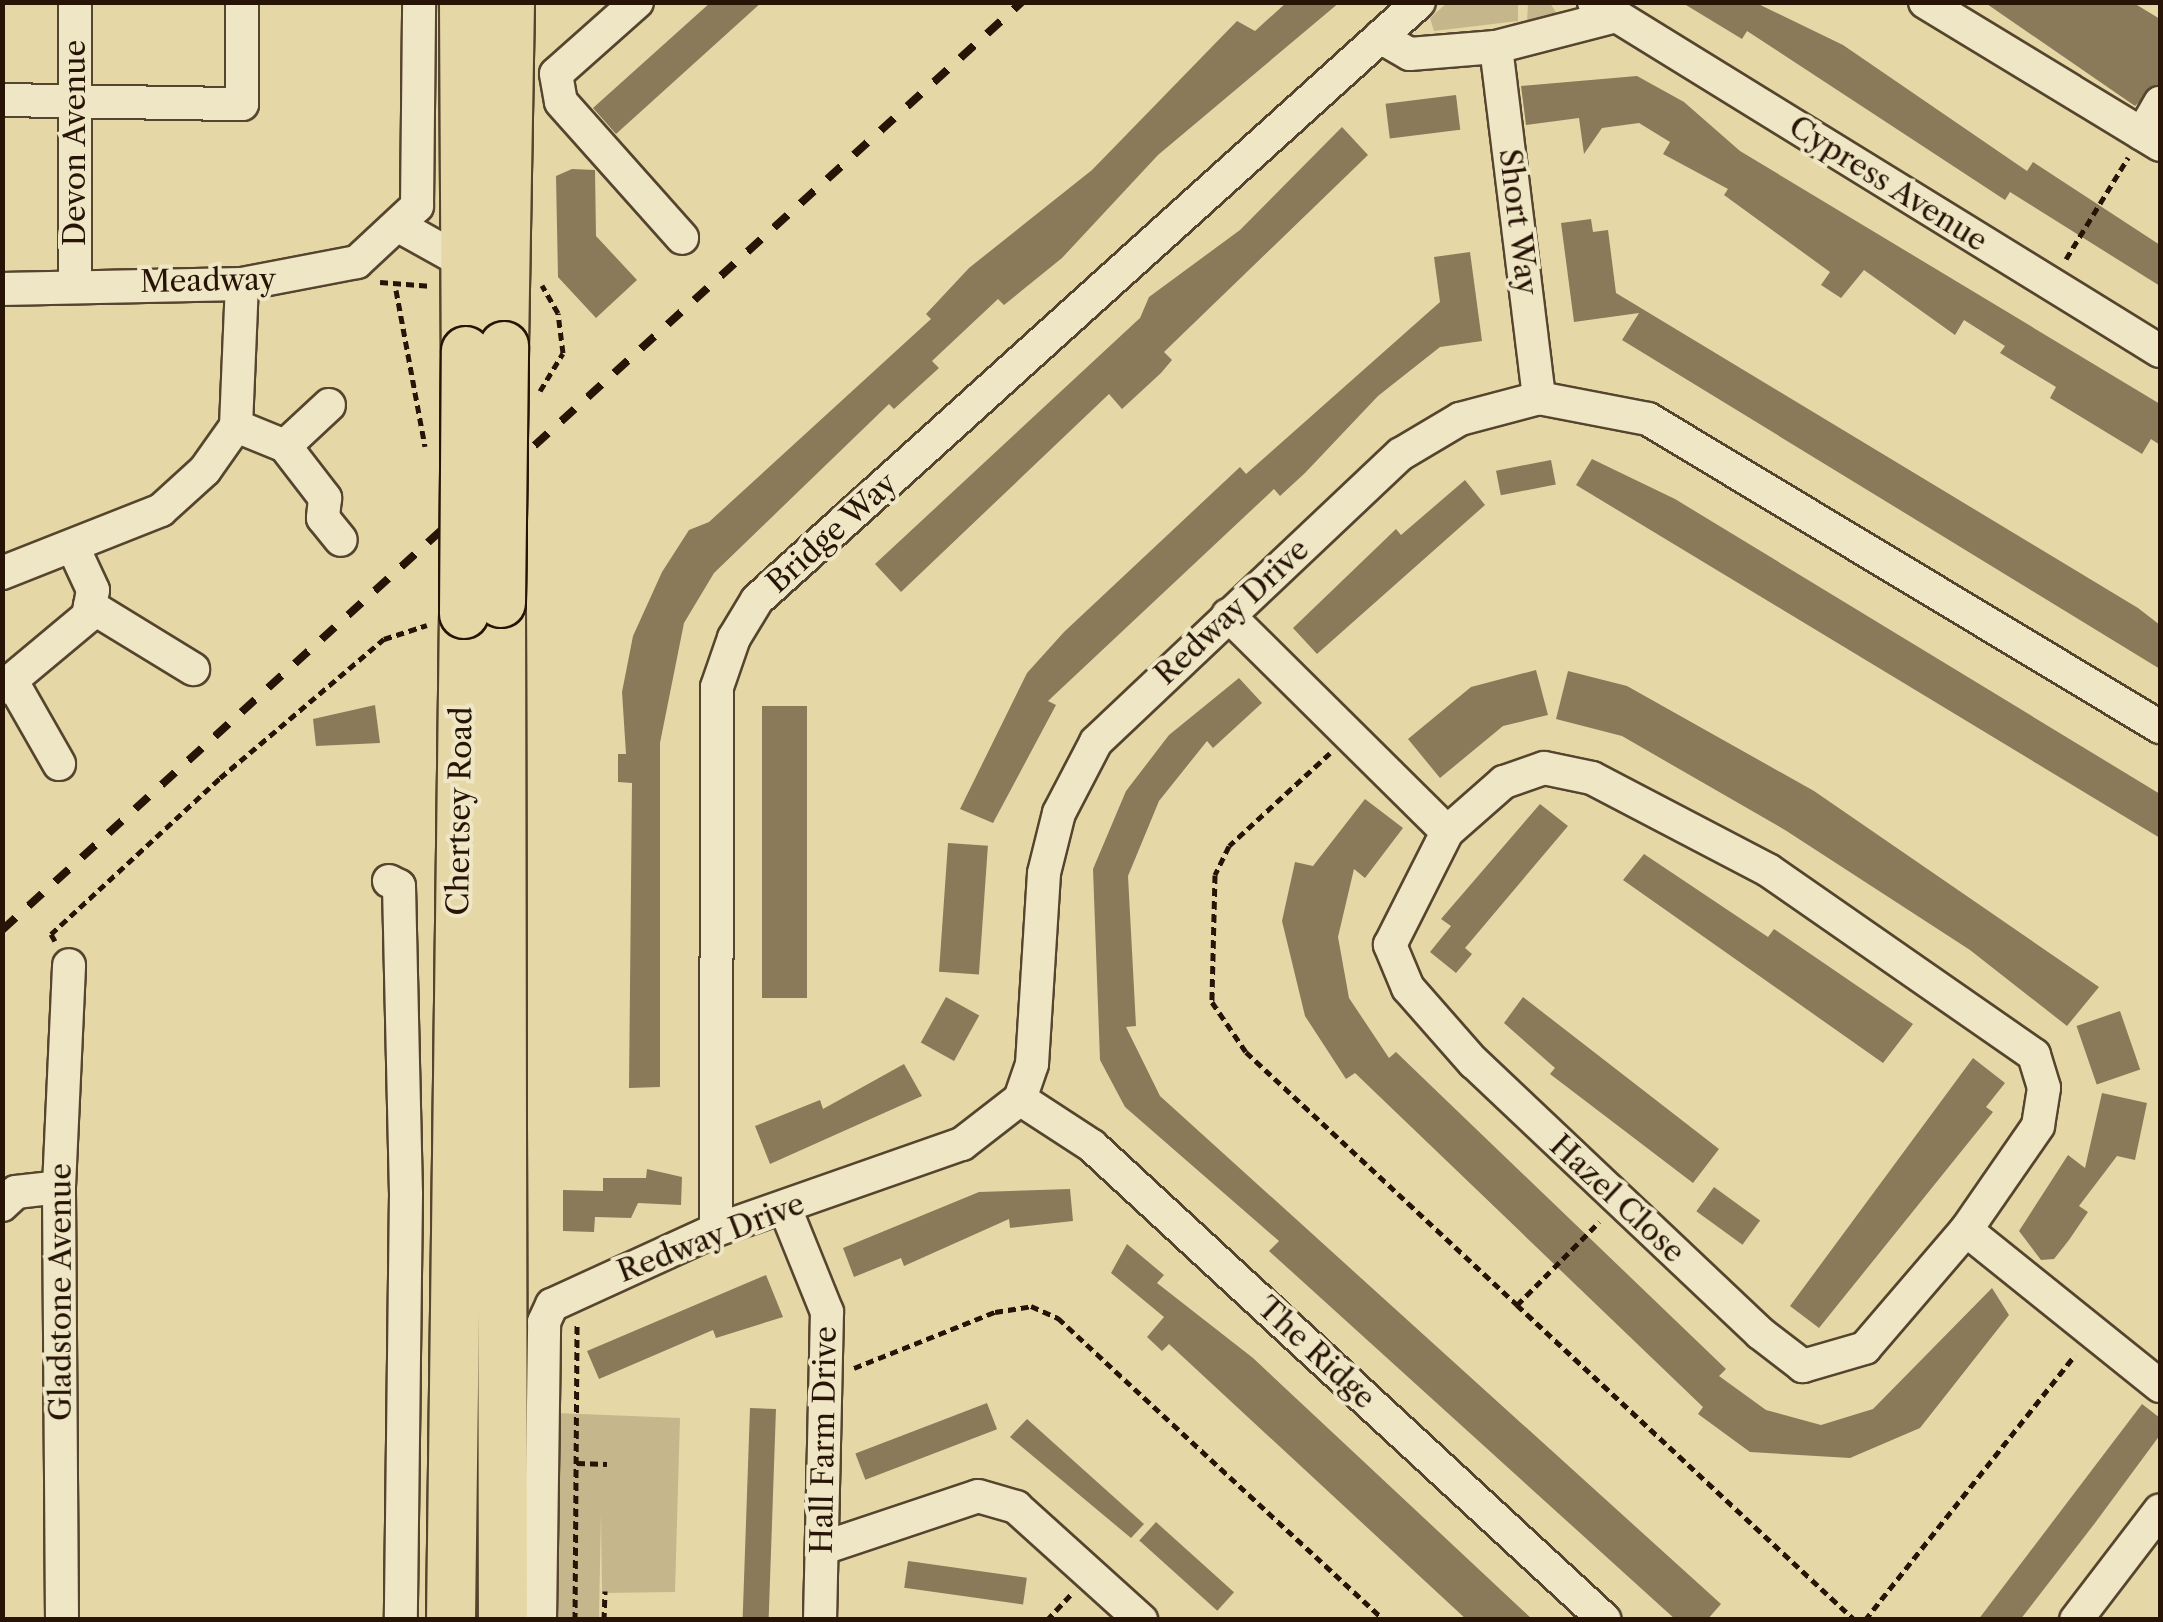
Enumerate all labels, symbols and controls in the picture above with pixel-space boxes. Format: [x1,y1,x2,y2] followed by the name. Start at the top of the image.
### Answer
[57,39,93,247] street label: Devon Avenue
[1782,108,1994,260] street label: Cypress Avenue
[1491,146,1545,298] street label: Short Way
[140,262,276,300] street label: Meadway
[759,465,905,601] street label: Bridge Way
[1147,531,1317,693] street label: Redway Drive
[440,706,480,916] street label: Chertsey Road
[1542,1128,1692,1270] street label: Hazel Close
[43,1162,79,1422] street label: Gladstone Avenue
[612,1186,810,1290] street label: Redway Drive
[1250,1289,1382,1417] street label: The Ridge
[804,1326,844,1554] street label: Hall Farm Drive

